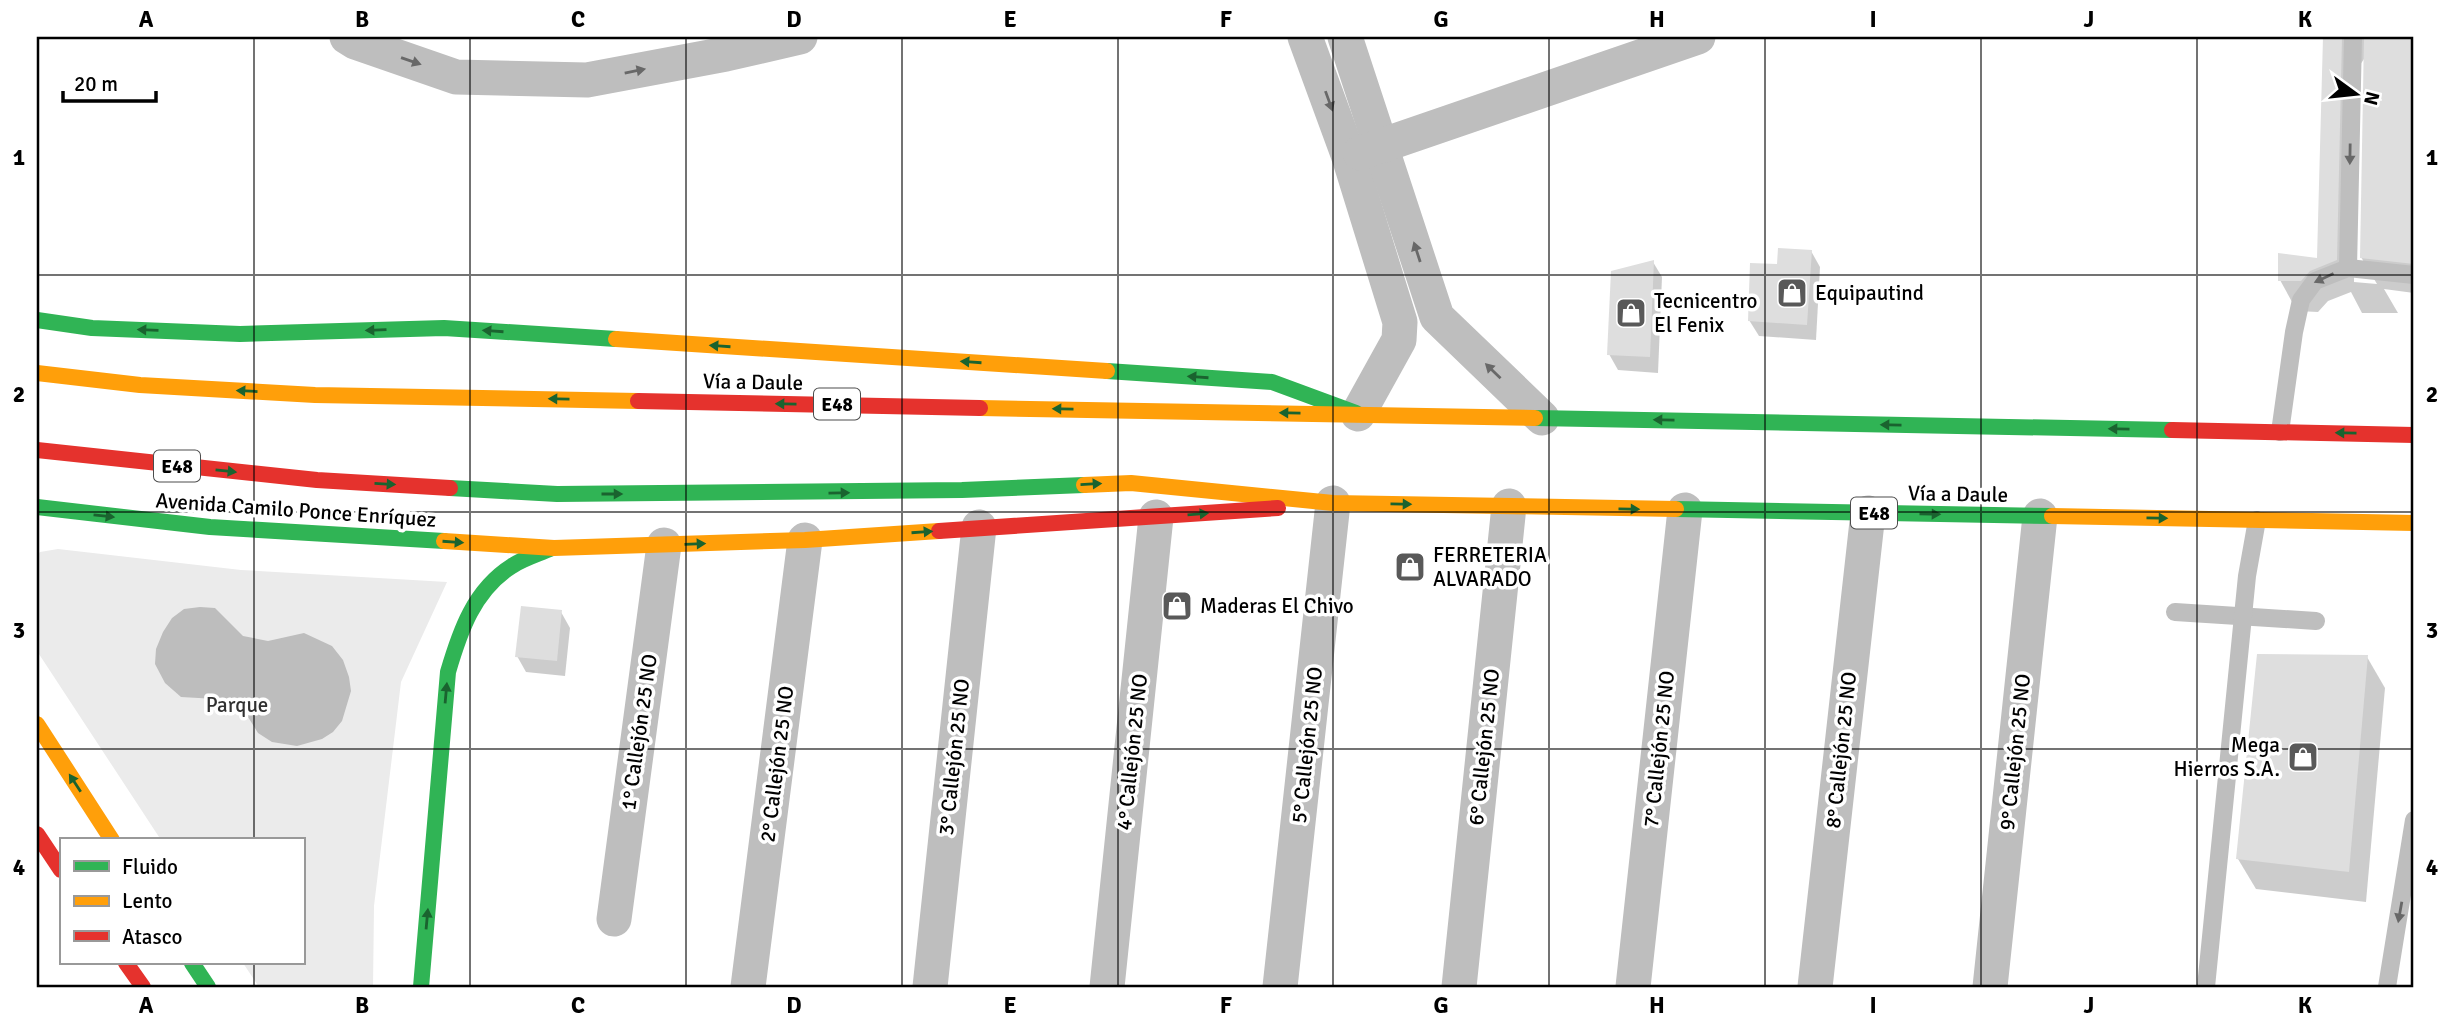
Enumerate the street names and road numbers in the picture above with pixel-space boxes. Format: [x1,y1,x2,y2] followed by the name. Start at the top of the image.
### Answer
[703,368,803,396] street label: Vía a Daule
[814,388,860,420] road number: E48
[154,450,200,481] road number: E48
[1908,480,2008,508] street label: Vía a Daule
[155,487,437,533] street label: Avenida Camilo Ponce Enríquez
[1851,498,1897,528] road number: E48
[615,652,663,812] street label: 1° Callejón 25 NO
[1286,665,1328,825] street label: 5° Callejón 25 NO
[1463,667,1505,827] street label: 6° Callejón 25 NO
[1638,669,1680,829] street label: 7° Callejón 25 NO
[1820,670,1862,830] street label: 8° Callejón 25 NO
[1111,672,1153,832] street label: 4° Callejón 25 NO
[1994,672,2036,832] street label: 9° Callejón 25 NO
[933,677,975,837] street label: 3° Callejón 25 NO
[754,684,800,844] street label: 2° Callejón 25 NO

